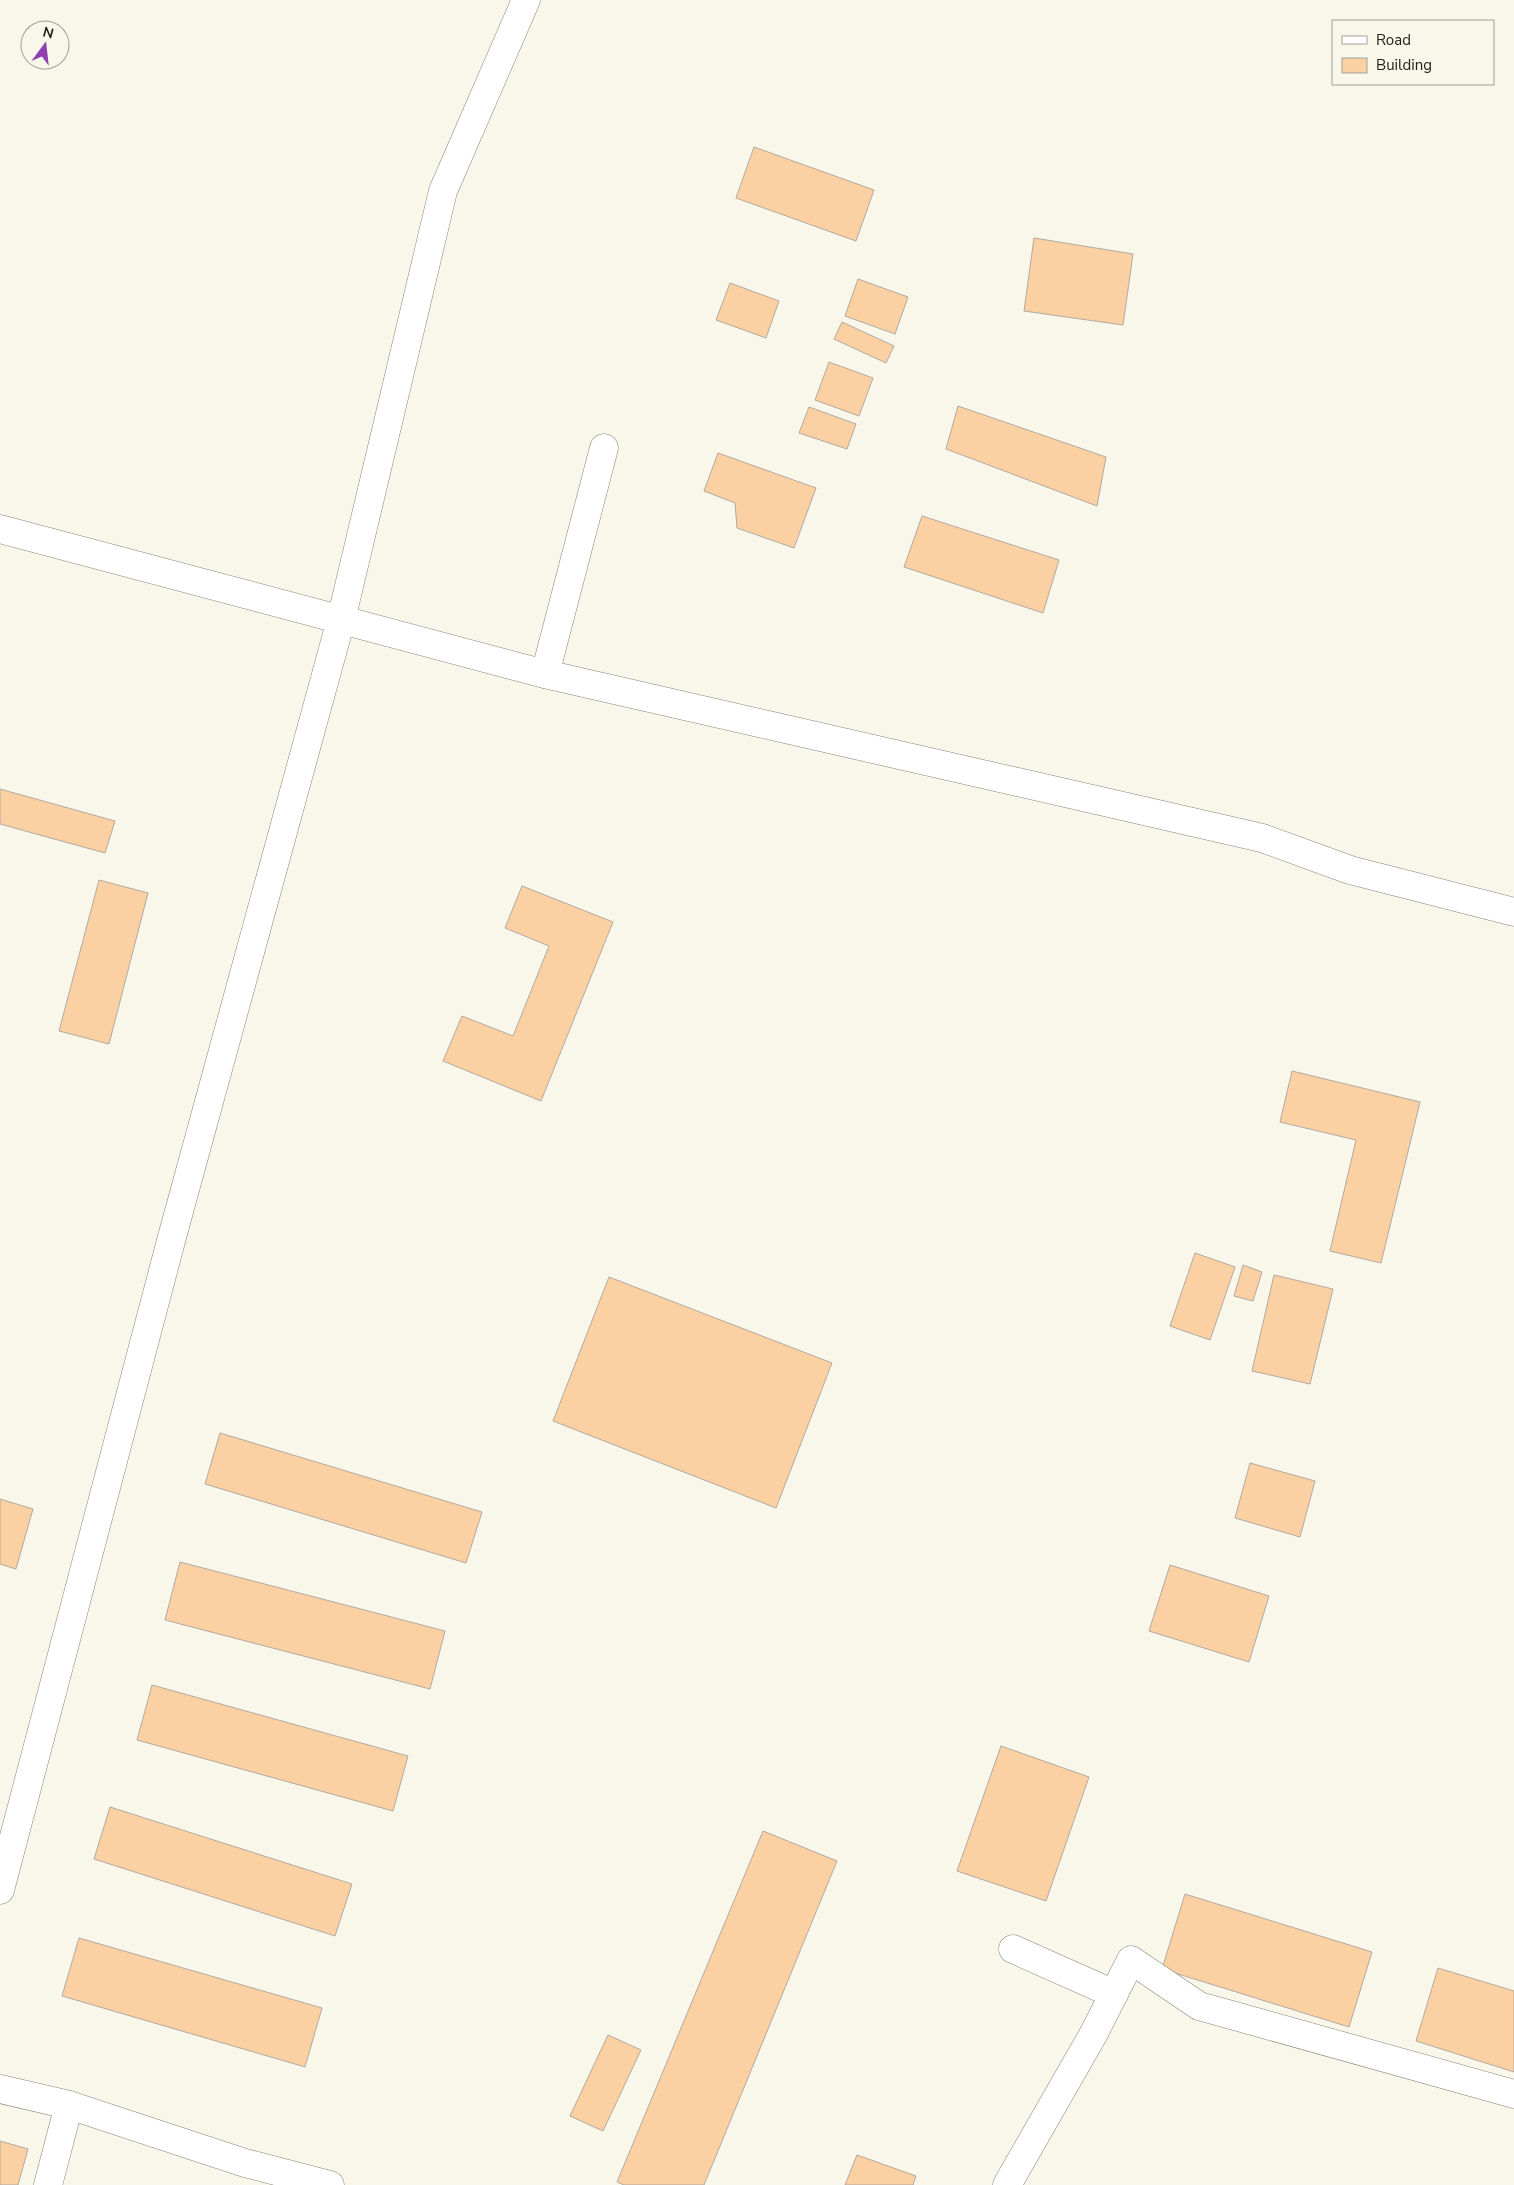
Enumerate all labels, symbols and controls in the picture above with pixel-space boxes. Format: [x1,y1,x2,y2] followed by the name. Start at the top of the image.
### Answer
[20,20,70,70] north arrow
[1332,20,1494,85] legend
[41,22,56,43] text: N
[1376,30,1411,50] text: Road
[1376,55,1432,75] text: Building

